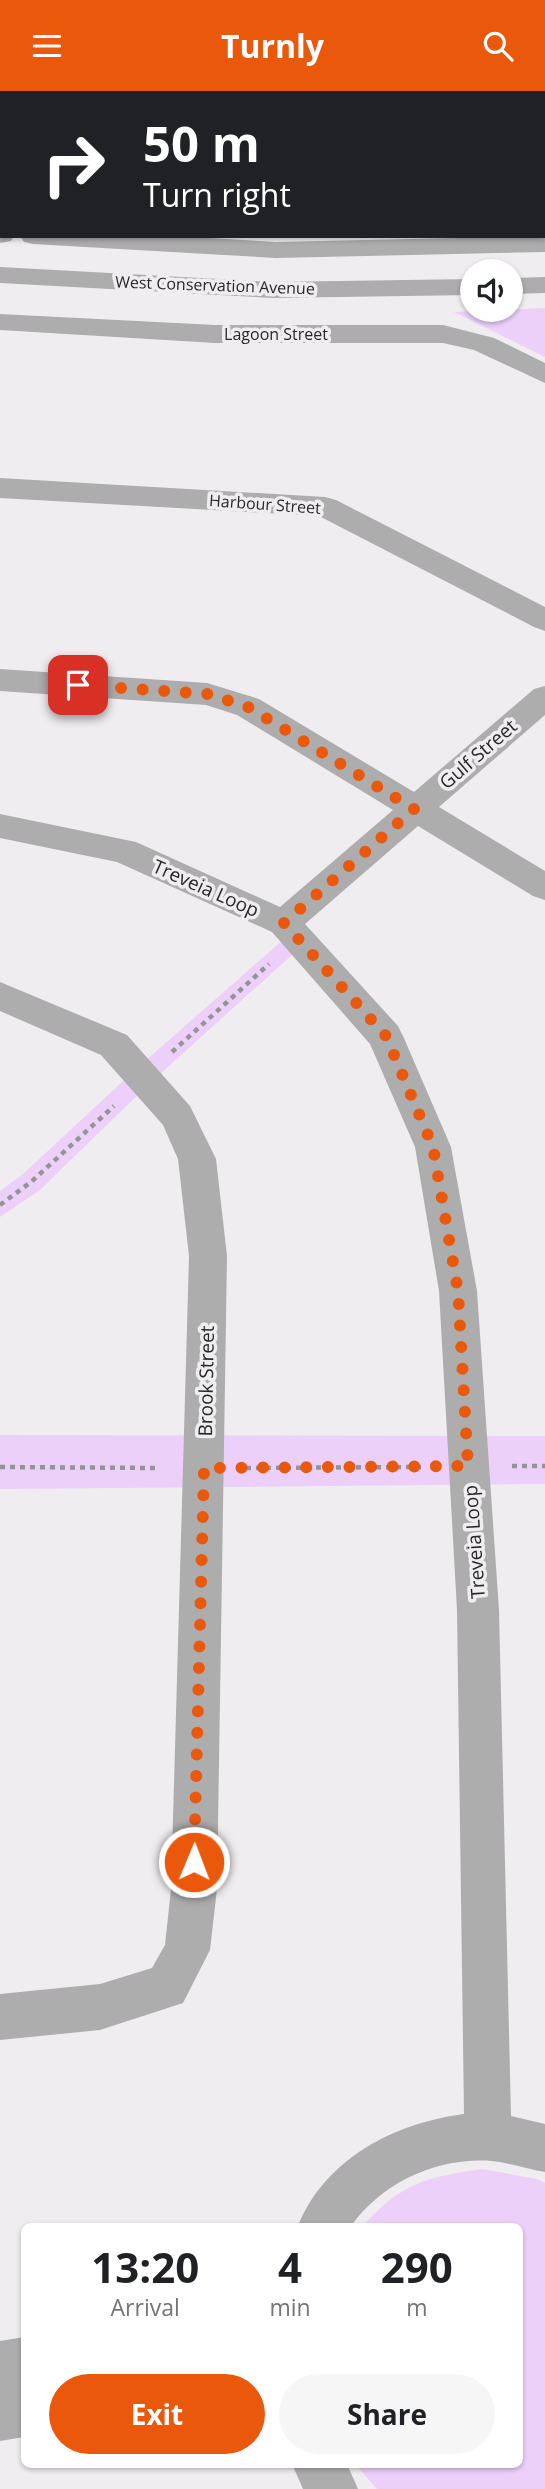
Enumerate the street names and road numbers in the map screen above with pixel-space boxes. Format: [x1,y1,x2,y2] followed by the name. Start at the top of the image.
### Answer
[115,271,315,299] street label: West Conservation Avenue
[224,323,328,345] street label: Lagoon Street
[208,489,322,519] street label: Harbour Street
[434,713,522,795] street label: Gulf Street
[149,853,263,923] street label: Treveia Loop
[192,1325,220,1437] street label: Brook Street
[457,1484,491,1600] street label: Treveia Loop

